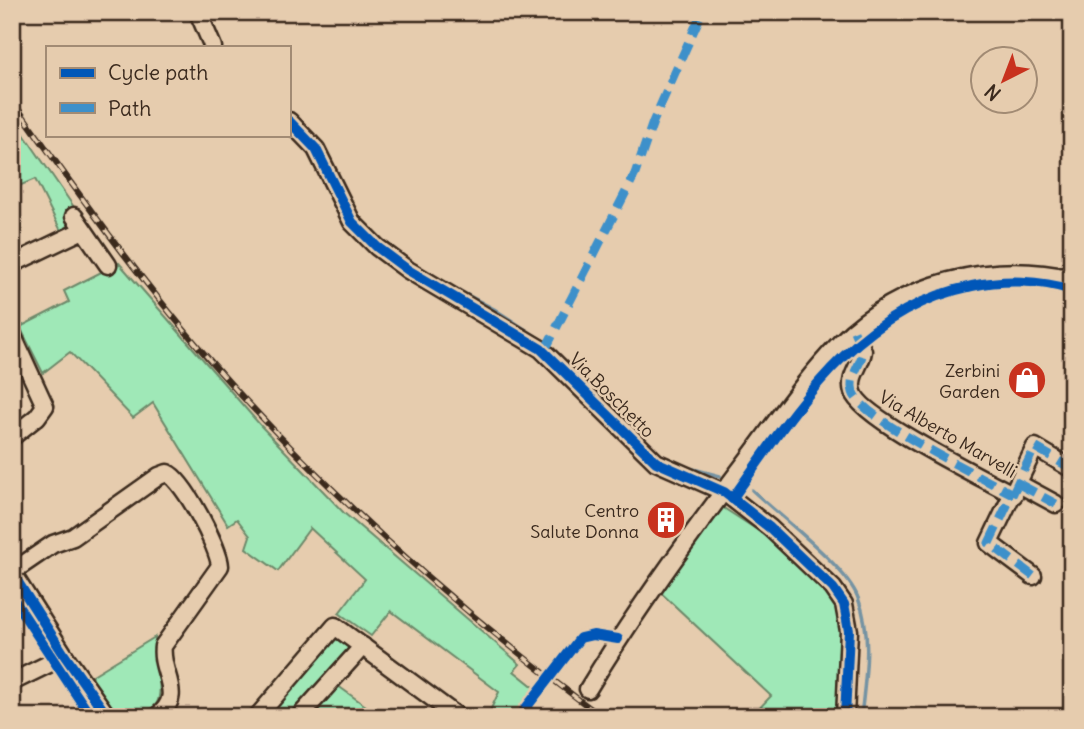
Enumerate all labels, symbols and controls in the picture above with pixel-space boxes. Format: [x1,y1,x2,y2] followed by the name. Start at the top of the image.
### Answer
[46,46,290,136] legend
[968,46,1038,116] north arrow
[108,59,208,86] text: Cycle path
[980,79,1006,106] text: N
[108,95,151,122] text: Path
[564,347,660,443] street label: Via Boschetto
[939,359,1000,403] place label: Zerbini Garden
[1006,359,1048,401] shop icon: Zerbini Garden
[875,385,1021,483] street label: Via Alberto Marvelli
[530,499,639,543] place label: Centro Salute Donna
[645,499,687,541] building icon: Centro Salute Donna

